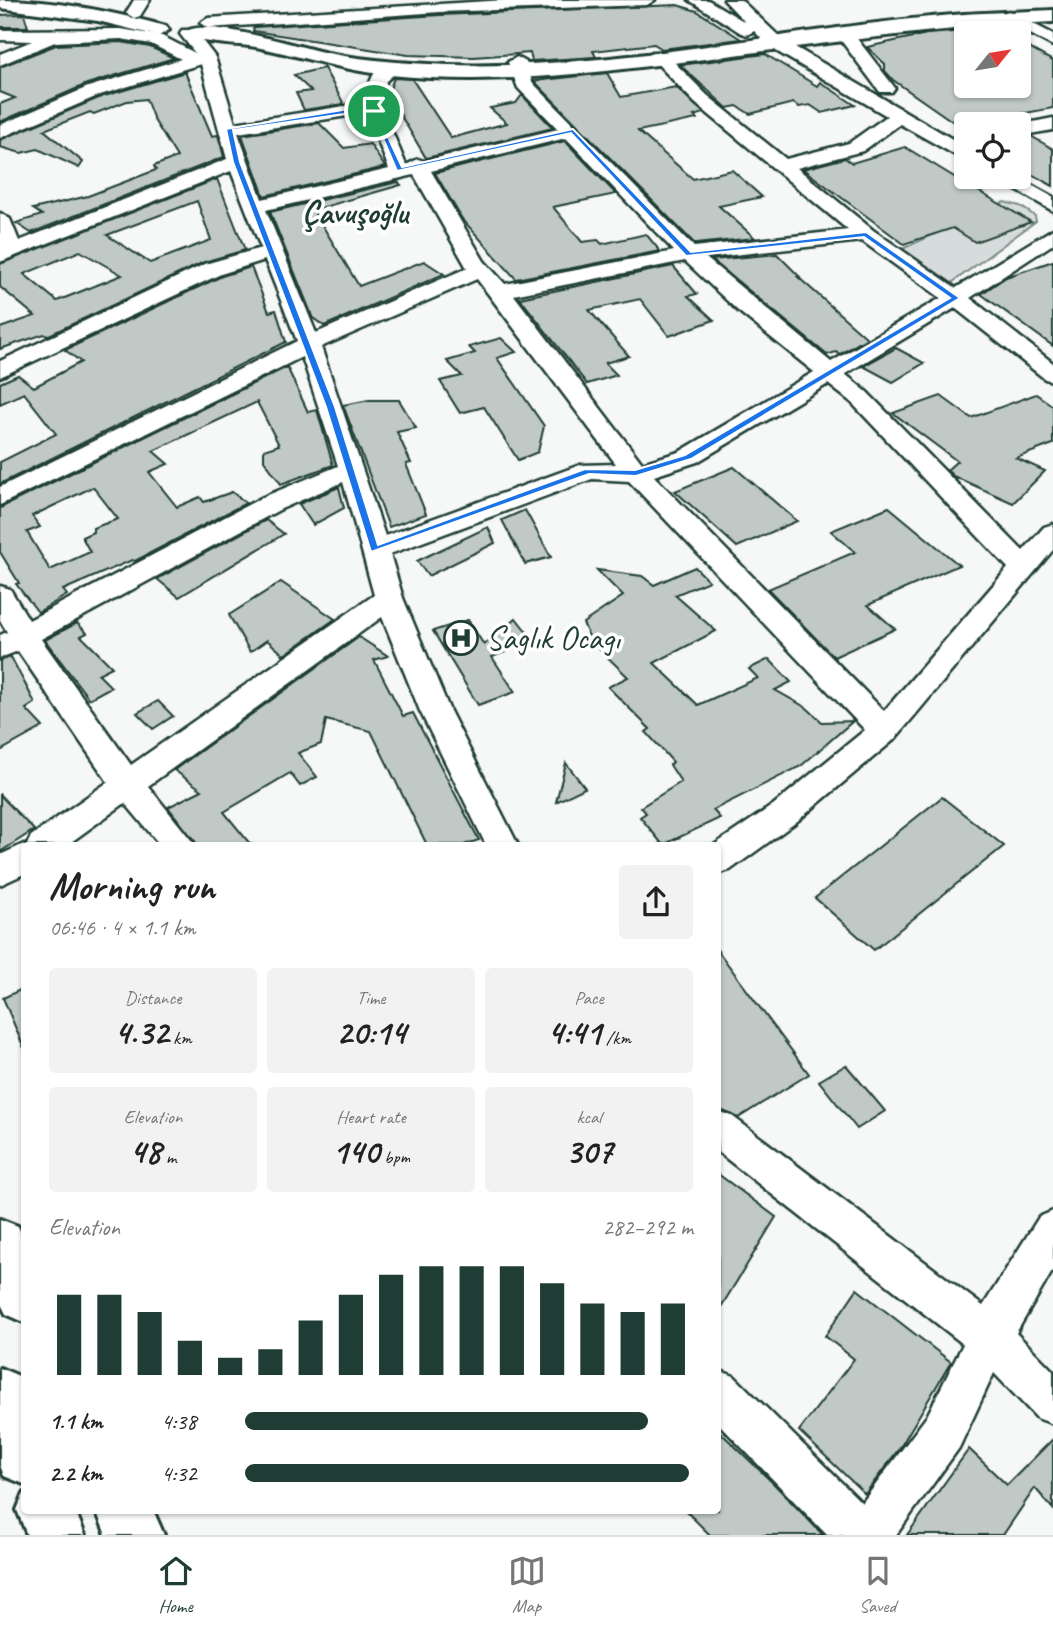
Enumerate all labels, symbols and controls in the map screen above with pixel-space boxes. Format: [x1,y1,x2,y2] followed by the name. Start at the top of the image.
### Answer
[954,21,1031,98] north arrow
[954,21,1031,189] map controls
[344,81,404,141] pin
[355,92,393,130] icon: arrive
[954,112,1031,189] button: locate
[302,191,411,233] district label: Çavuşoğlu
[486,617,622,659] place label: Saglık Ocagı
[442,619,480,657] hospital icon: Saglık Ocagı
[49,863,215,910] text: Morning run
[619,865,693,939] button: share
[49,913,195,942] text: 06:46 · 4 × 1.1 km
[125,986,181,1010] text: Distance
[356,986,386,1010] text: Time
[574,986,604,1010] text: Pace
[114,1010,169,1055] text: 4.32
[336,1010,406,1055] text: 20:14
[547,1010,601,1055] text: 4:41
[169,1026,192,1050] text: km
[601,1026,631,1050] text: /km
[124,1105,182,1129] text: Elevation
[336,1105,406,1129] text: Heart rate
[576,1105,602,1129] text: kcal
[130,1129,161,1174] text: 48
[332,1129,379,1174] text: 140
[565,1129,613,1174] text: 307
[161,1145,176,1169] text: m
[379,1145,410,1169] text: bpm
[49,1213,120,1242] text: Elevation
[602,1213,693,1242] text: 282–292 m
[49,1407,103,1436] text: 1.1 km
[161,1407,197,1436] text: 4:38
[49,1459,103,1488] text: 2.2 km
[161,1459,197,1488] text: 4:32
[157,1552,195,1618] tab: Home
[508,1552,546,1618] tab: Map
[859,1552,897,1618] tab: Saved

